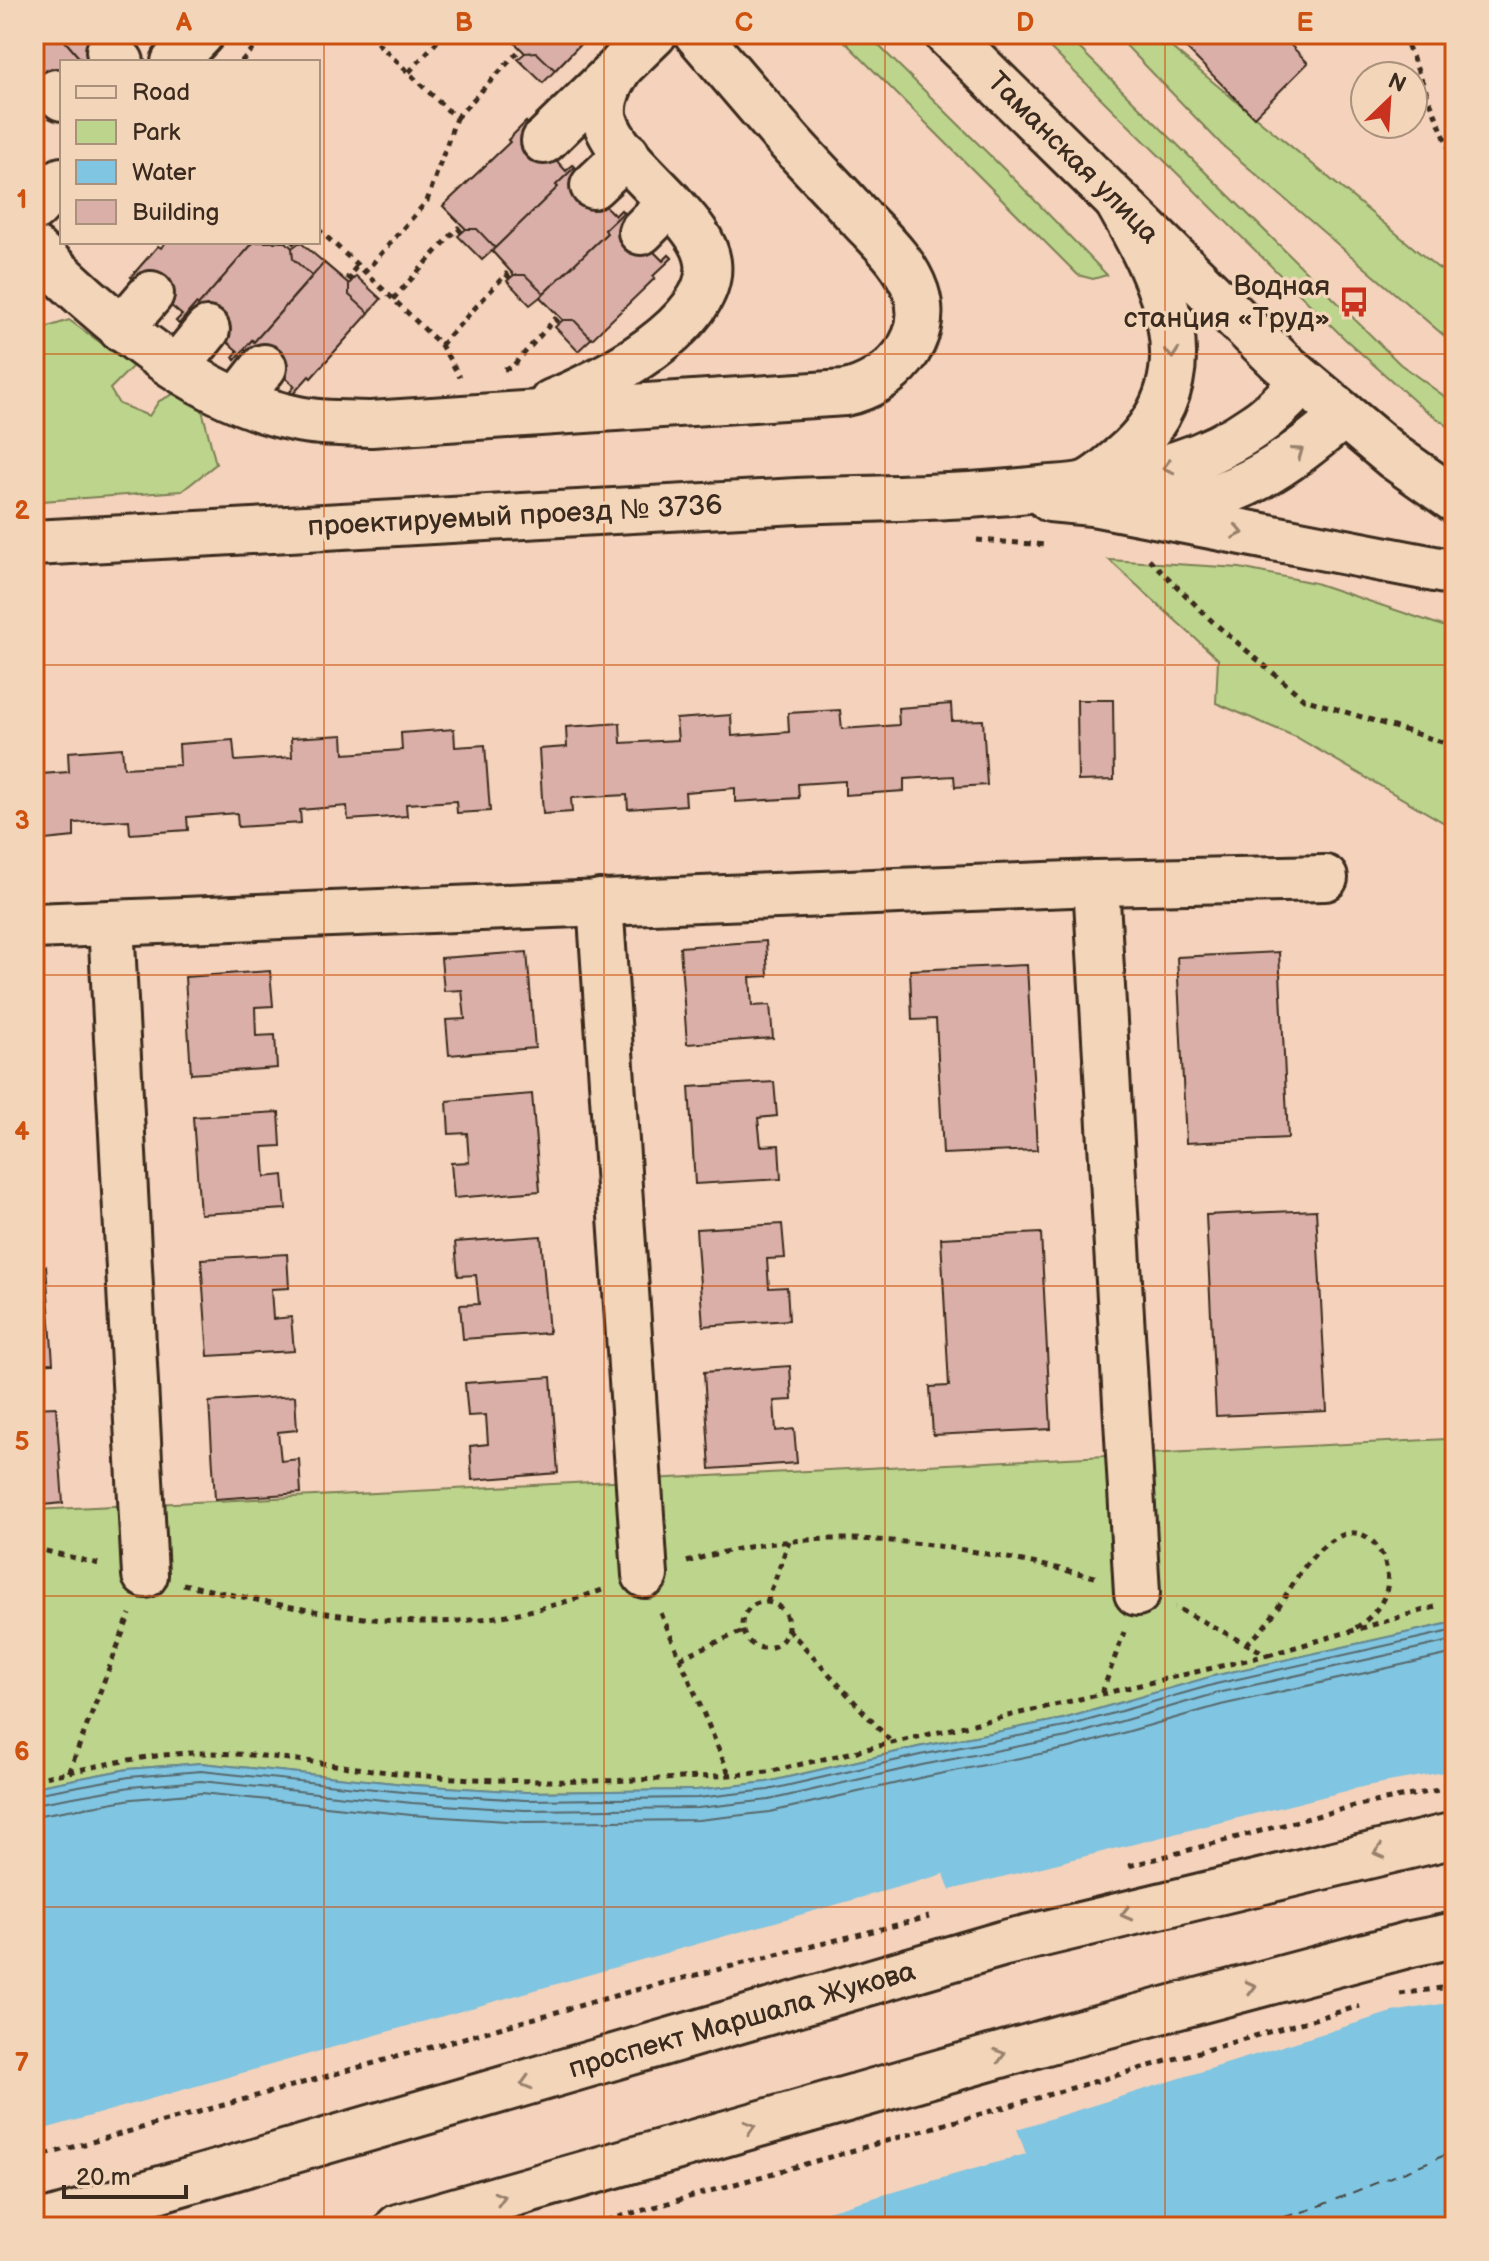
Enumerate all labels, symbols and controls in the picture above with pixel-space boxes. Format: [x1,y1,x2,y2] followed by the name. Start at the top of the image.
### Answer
[175,8,192,39] text: A
[455,8,473,39] text: B
[735,8,753,39] text: C
[1016,8,1034,39] text: D
[1297,8,1314,39] text: E
[60,60,320,244] legend
[1349,60,1429,140] north arrow
[980,65,1166,251] street label: Таманская улица
[1384,68,1410,99] text: N
[132,78,190,107] text: Road
[132,118,180,147] text: Park
[132,158,196,187] text: Water
[17,185,27,216] text: 1
[132,198,219,227] text: Building
[1124,270,1330,335] place label: Водная станция «Труд»
[1337,285,1371,319] bus stop icon: Водная станция «Труд»
[1164,347,1181,360] one-way arrow
[1289,448,1304,462] one-way arrow
[1162,458,1176,475] one-way arrow
[307,489,723,543] street label: проектируемый проезд № 3736
[14,496,30,527] text: 2
[1232,522,1245,539] one-way arrow
[14,806,30,837] text: 3
[14,1117,30,1148] text: 4
[14,1427,30,1458] text: 5
[14,1737,30,1768] text: 6
[1372,1842,1386,1859] one-way arrow
[1120,1904,1134,1921] one-way arrow
[565,1955,920,2085] street label: проспект Маршала Жукова
[1243,1979,1257,1996] one-way arrow
[15,2048,29,2079] text: 7
[993,2048,1006,2065] one-way arrow
[519,2074,533,2090] one-way arrow
[742,2120,756,2136] one-way arrow
[64,2149,186,2199] scale bar
[76,2163,131,2192] text: 20 m
[492,2191,506,2207] one-way arrow

